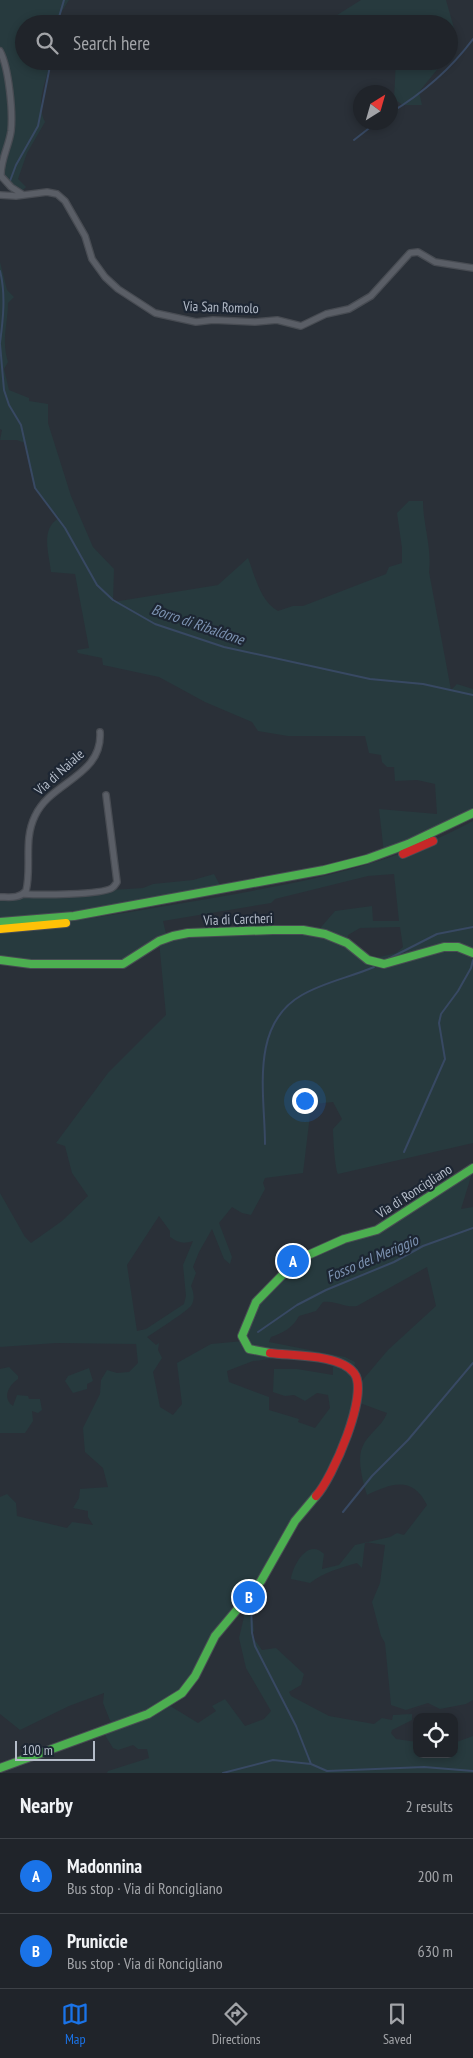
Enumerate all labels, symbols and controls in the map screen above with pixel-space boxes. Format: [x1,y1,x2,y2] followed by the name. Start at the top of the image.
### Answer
[15,15,458,70] search box
[33,29,61,57] icon: search
[73,31,150,55] text: Search here
[353,85,398,130] north arrow
[182,297,259,317] street label: Via San Romolo
[149,599,248,649] water label: Borro di Ribaldone
[30,745,88,800] street label: Via di Naiale
[202,909,273,929] street label: Via di Carcheri
[292,1088,318,1114] your location
[372,1160,455,1223] street label: Via di Roncigliano
[323,1230,422,1286] water label: Fosso del Meriggio
[277,1242,309,1280] pin: A
[233,1578,265,1616] pin: B
[413,1713,458,1758] map controls
[413,1713,458,1758] button: locate
[15,1738,95,1761] scale bar
[22,1741,53,1759] text: 100 m
[20,1792,73,1819] text: Nearby
[406,1796,453,1816] text: 2 results
[67,1854,142,1878] text: Madonnina
[32,1866,40,1886] text: A
[418,1866,453,1886] text: 200 m
[67,1878,223,1898] text: Bus stop · Via di Roncigliano
[67,1929,128,1953] text: Pruniccie
[32,1941,40,1961] text: B
[418,1941,453,1961] text: 630 m
[67,1953,223,1973] text: Bus stop · Via di Roncigliano
[61,2000,89,2048] tab: Map
[212,2000,260,2048] tab: Directions
[383,2000,412,2048] tab: Saved

